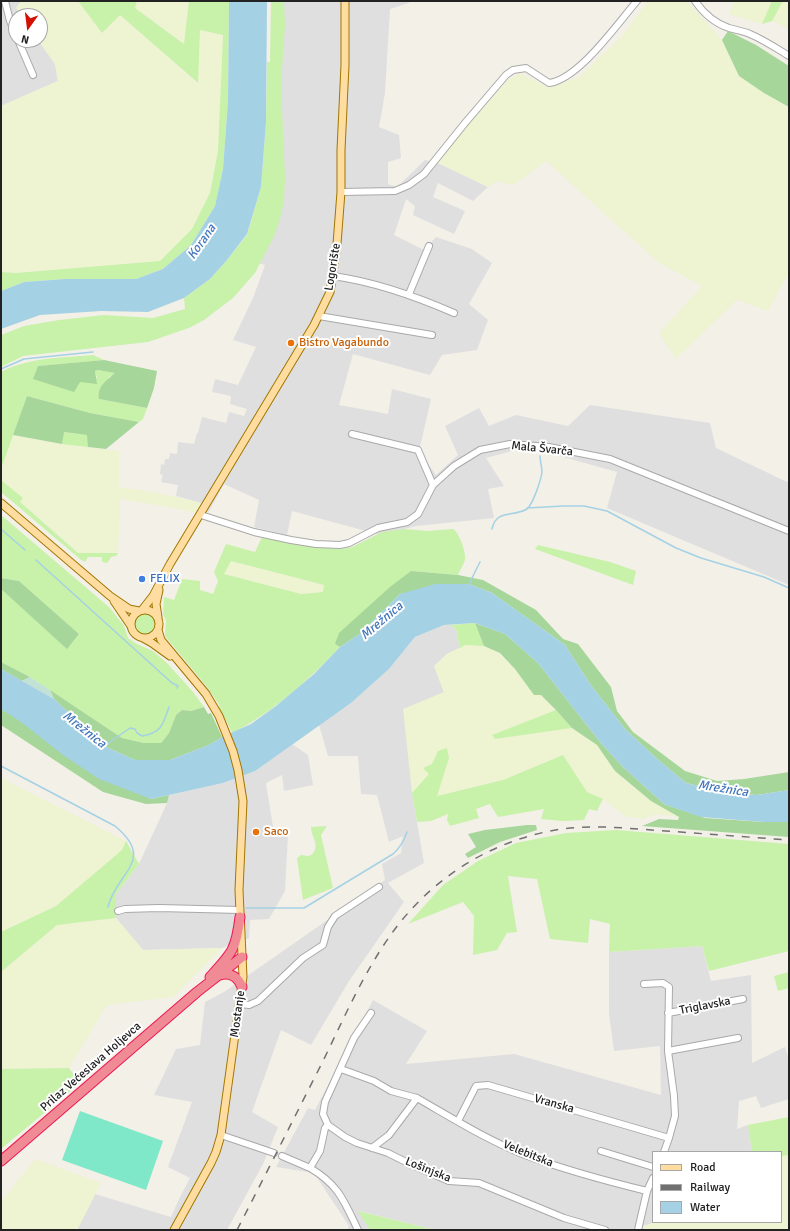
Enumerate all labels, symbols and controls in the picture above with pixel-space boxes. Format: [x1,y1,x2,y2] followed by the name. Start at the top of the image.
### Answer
[8,8,48,48] north arrow
[20,32,31,46] text: N
[184,221,220,263] water label: Korana
[322,242,344,292] street label: Logorište
[299,336,389,350] place label: Bistro Vagabundo
[286,338,296,348] marker: Bistro Vagabundo
[510,439,574,459] street label: Mala Švarča
[150,572,180,586] place label: FELIX
[137,574,147,584] marker: FELIX
[358,599,406,643] water label: Mrežnica
[59,708,109,752] water label: Mrežnica
[697,777,749,801] water label: Mrežnica
[264,825,289,839] place label: Saco
[251,827,261,837] marker: Saco
[228,990,248,1038] street label: Mostanje
[678,994,732,1018] street label: Triglavska
[38,1019,144,1115] street label: Prilaz Većeslava Holjevca
[532,1091,576,1117] street label: Vranska
[501,1137,555,1171] street label: Velebitska
[652,1151,782,1223] legend
[403,1154,453,1186] street label: Lošinjska
[690,1160,716,1175] text: Road
[690,1180,730,1195] text: Railway
[690,1200,720,1215] text: Water

